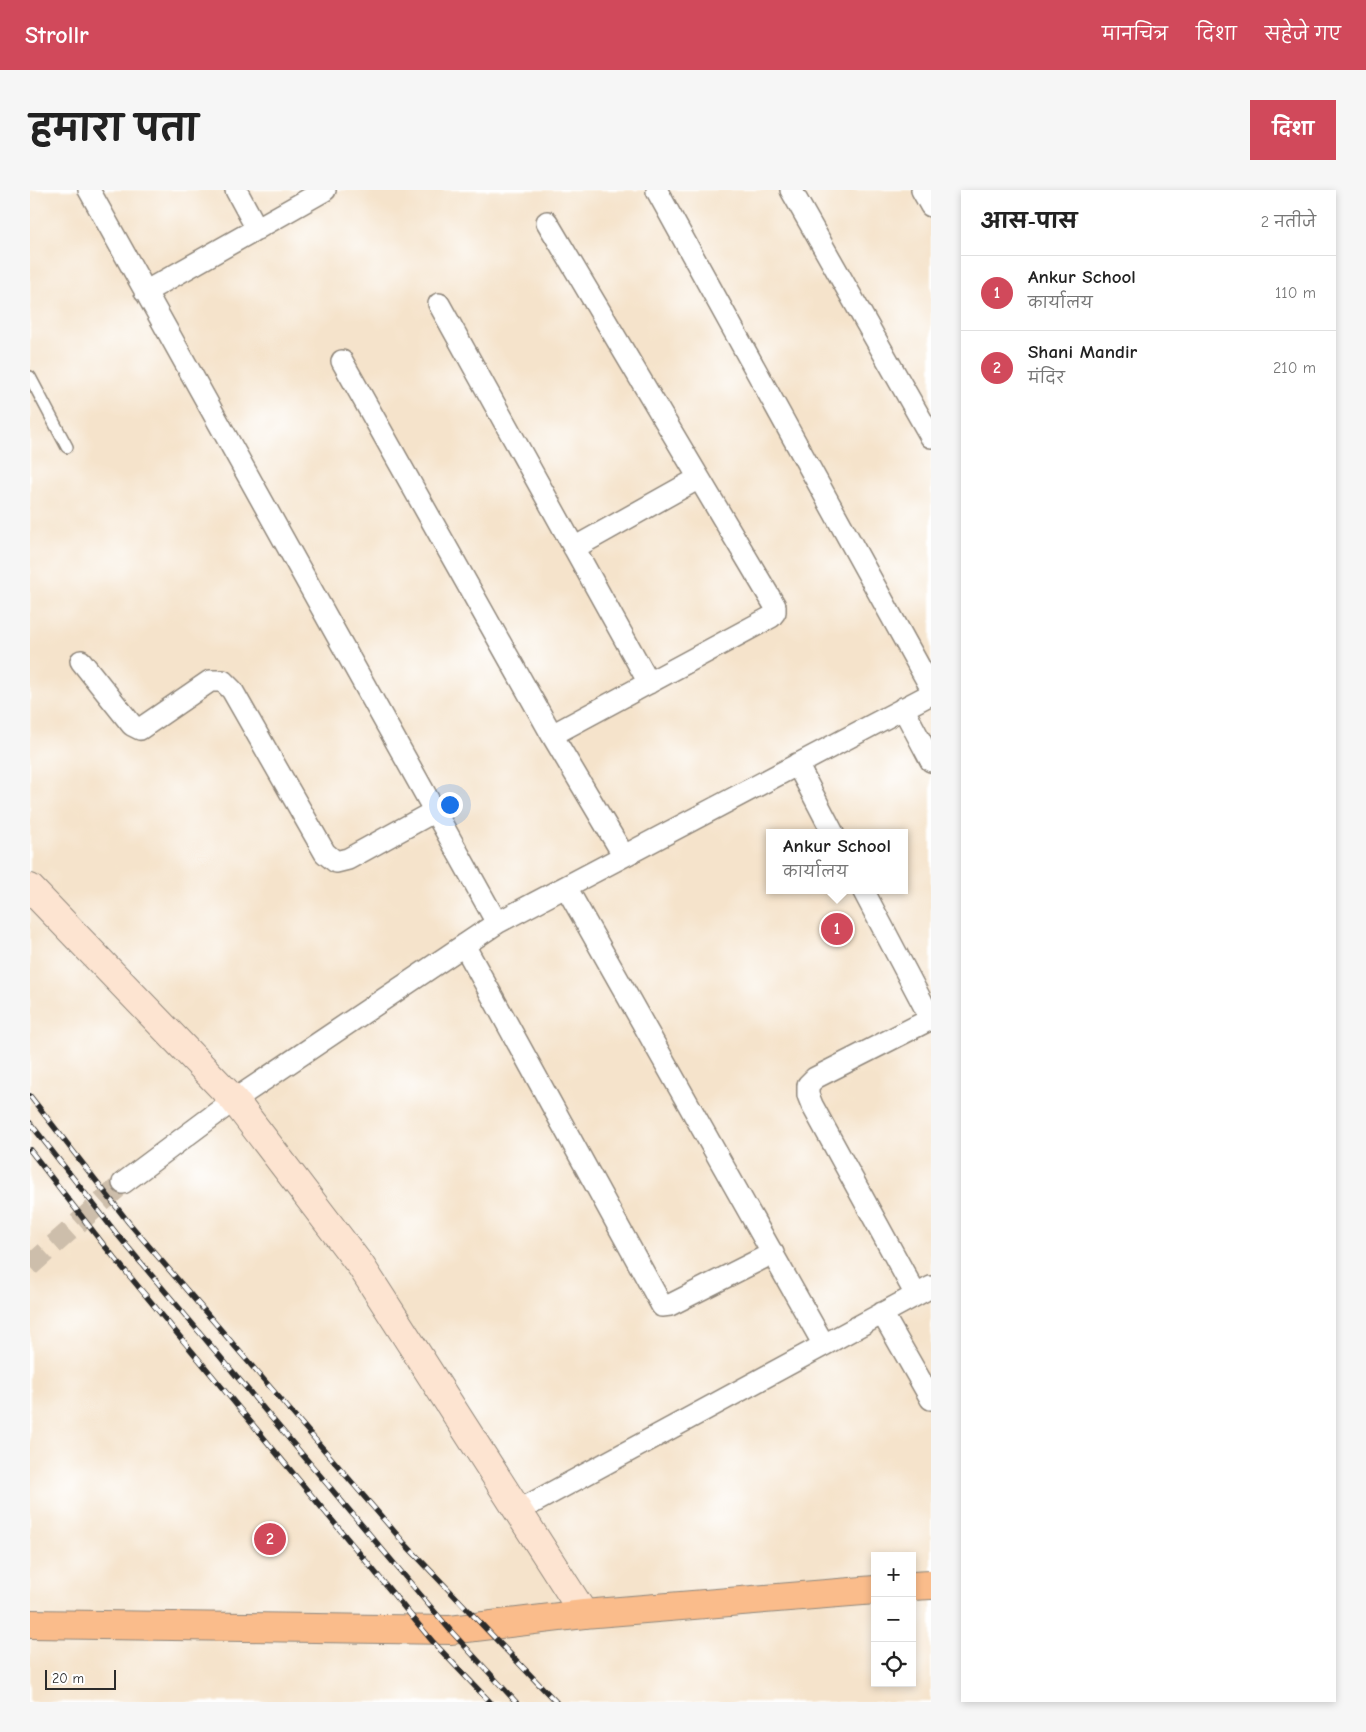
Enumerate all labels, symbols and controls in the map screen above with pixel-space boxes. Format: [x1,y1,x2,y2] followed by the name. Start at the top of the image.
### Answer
[25,21,89,49] text: Strollr
[1102,24,1168,45] text: मानचित्र
[1196,24,1237,45] text: दिशा
[1265,24,1341,45] text: सहेजे गए
[1250,100,1336,160] button: दिशा
[30,108,198,149] text: हमारा पता
[981,209,1077,233] text: आस-पास
[1261,213,1316,231] text: 2 नतीजे
[1028,266,1136,288] text: Ankur School
[994,284,1000,302] text: 1
[1275,284,1316,302] text: 110 m
[1028,294,1093,312] text: कार्यालय
[1028,341,1137,363] text: Shani Mandir
[993,359,1001,377] text: 2
[1273,359,1316,377] text: 210 m
[1028,369,1065,387] text: मंदिर
[437,792,463,818] your location
[766,829,908,894] popup
[783,835,891,857] text: Ankur School
[783,863,848,881] text: कार्यालय
[821,910,853,948] pin: 1
[254,1520,286,1558] pin: 2
[871,1552,916,1687] map controls
[871,1552,916,1597] button: +
[871,1597,916,1642] button: −
[871,1642,916,1687] button: locate
[45,1667,116,1690] scale bar
[52,1670,84,1687] text: 20 m

